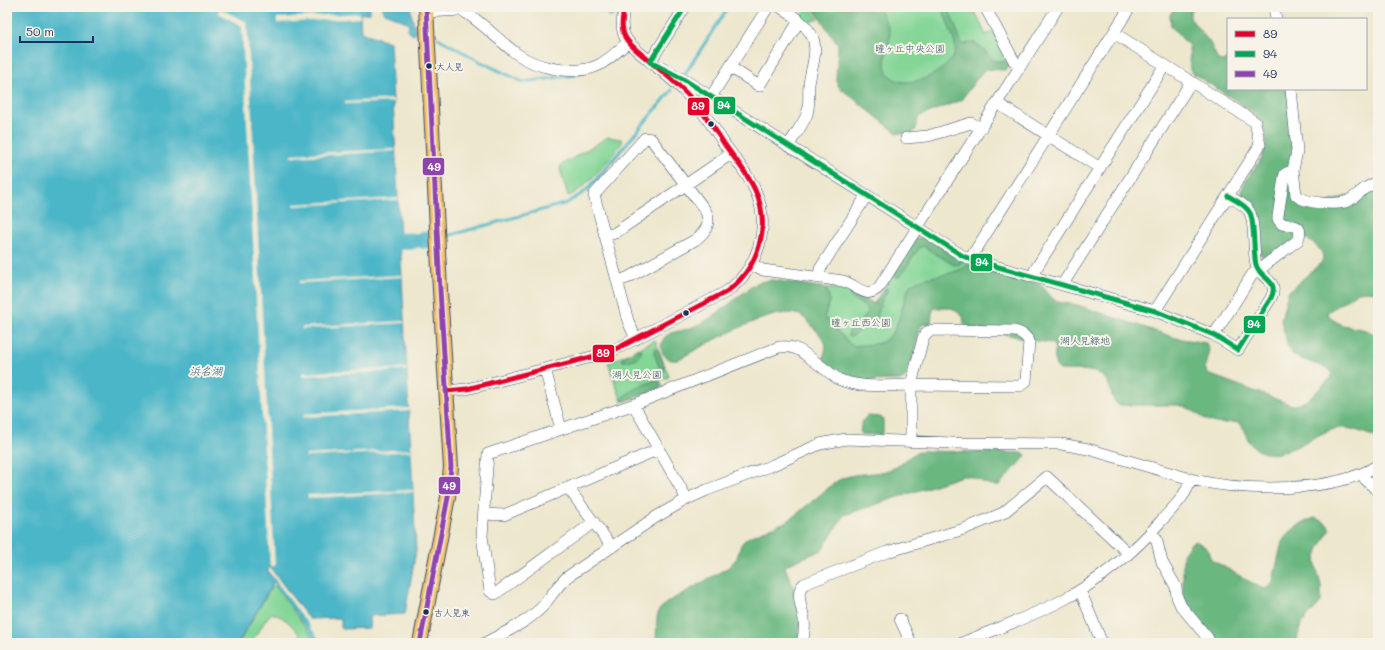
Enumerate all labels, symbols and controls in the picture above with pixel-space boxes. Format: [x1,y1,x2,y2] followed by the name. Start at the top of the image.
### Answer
[20,18,93,44] scale bar
[1227,18,1367,90] legend
[26,23,54,39] text: 50 m
[1263,25,1277,41] text: 89
[875,41,945,55] park label: 瞳ヶ丘中央公園
[1263,45,1277,61] text: 94
[424,61,434,71] marker: 大人見
[436,61,463,72] place label: 大人見
[1263,65,1277,81] text: 49
[713,96,736,115] line badge: 94
[687,97,710,116] line badge: 89
[717,97,731,112] text: 94
[691,98,705,113] text: 89
[706,119,716,129] unlabelled marker
[422,157,445,176] line badge: 49
[427,159,441,174] text: 49
[970,253,993,272] line badge: 94
[975,254,989,269] text: 94
[681,308,691,318] unlabelled marker
[831,315,891,329] park label: 瞳ヶ丘西公園
[1243,315,1266,334] line badge: 94
[1247,316,1261,331] text: 94
[1060,333,1110,347] park label: 湖人見緑地
[592,344,615,363] line badge: 89
[596,345,610,360] text: 89
[190,363,223,378] water label: 浜名湖
[612,367,662,381] park label: 湖人見公園
[438,476,461,495] line badge: 49
[442,478,456,493] text: 49
[421,607,431,617] marker: 古人見東
[434,607,470,618] place label: 古人見東

